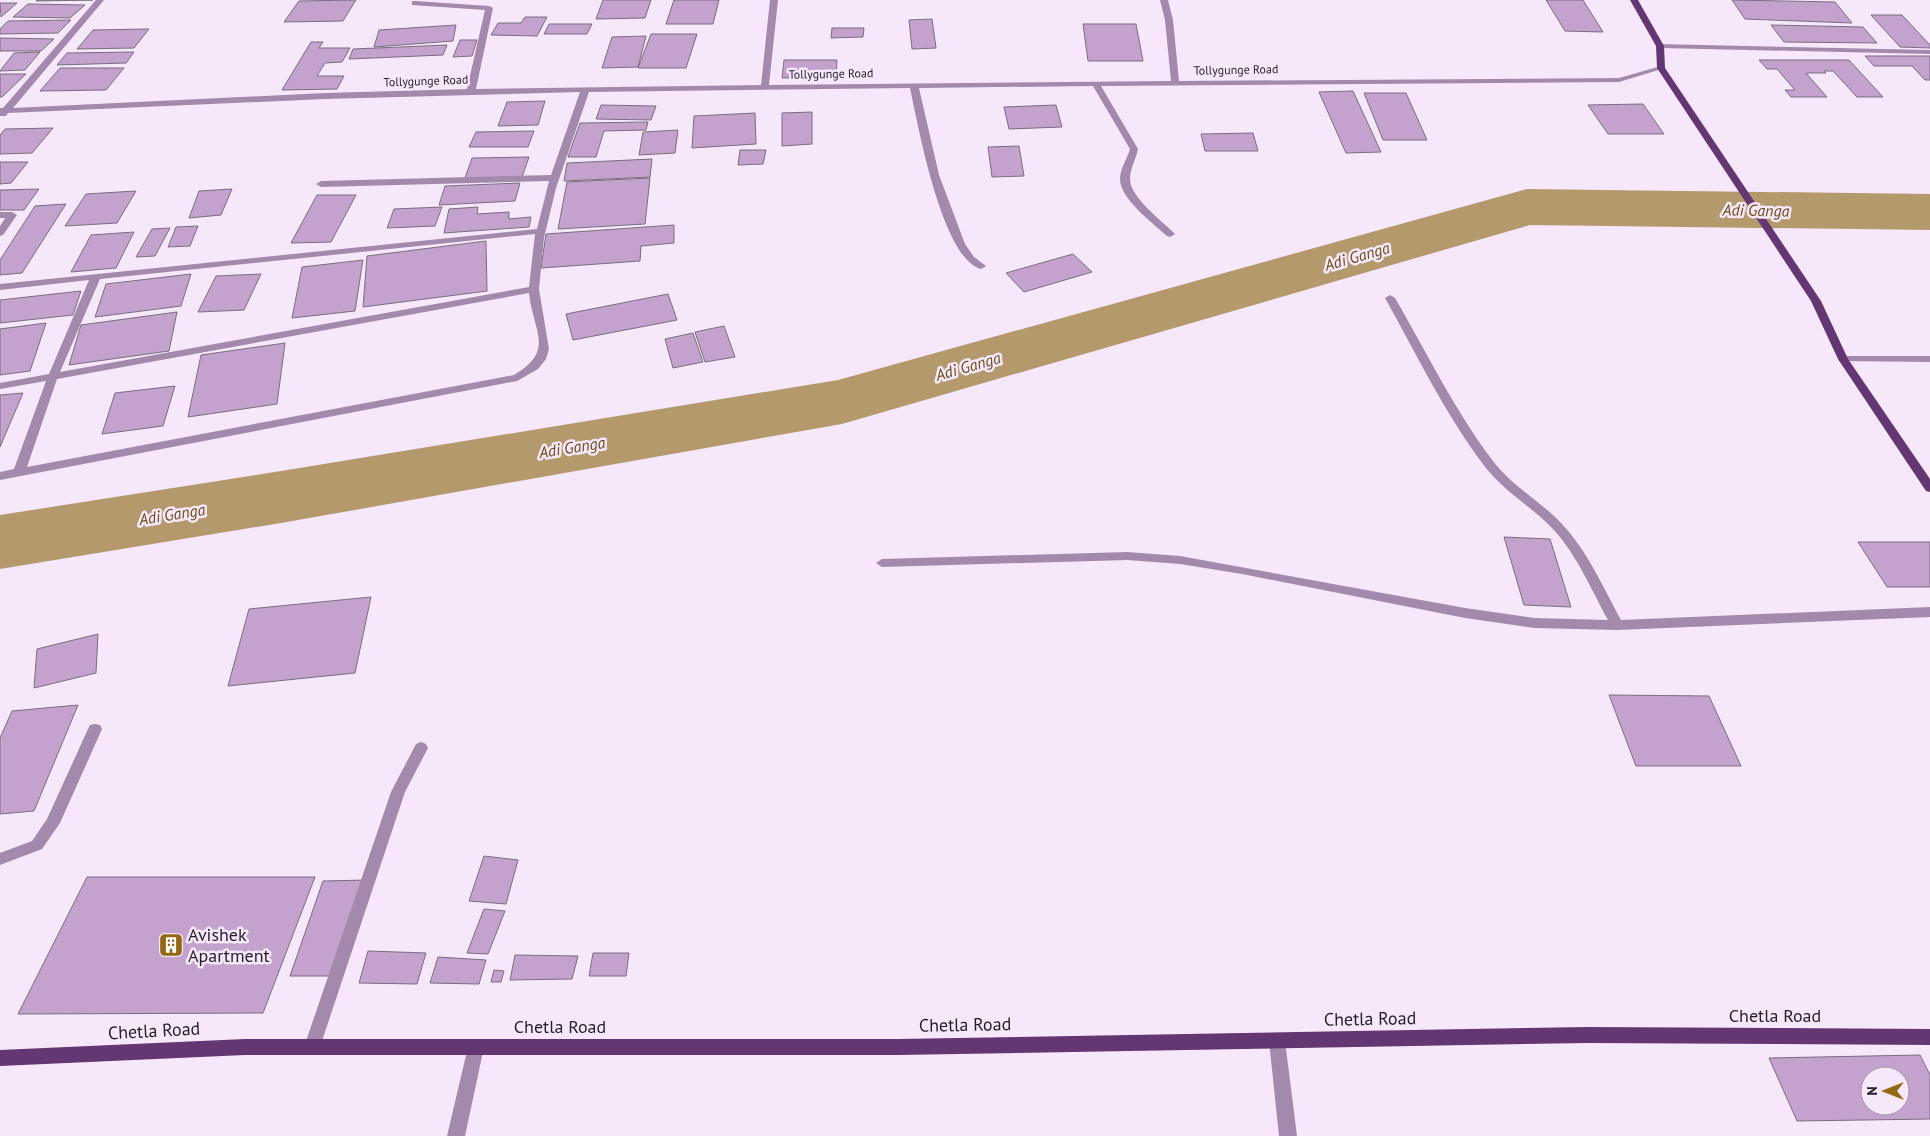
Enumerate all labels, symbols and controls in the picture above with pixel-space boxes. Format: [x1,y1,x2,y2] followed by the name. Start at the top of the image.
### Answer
[1194,61,1278,78] street label: Tollygunge Road
[789,65,873,82] street label: Tollygunge Road
[383,72,469,89] street label: Tollygunge Road
[1721,199,1790,221] water label: Adi Ganga
[1321,237,1392,275] water label: Adi Ganga
[932,347,1003,385] water label: Adi Ganga
[536,432,607,462] water label: Adi Ganga
[136,499,207,529] water label: Adi Ganga
[188,923,270,967] place label: Avishek Apartment
[158,932,184,958] building icon: Avishek Apartment
[1729,1004,1821,1027] street label: Chetla Road
[1324,1006,1416,1031] street label: Chetla Road
[919,1012,1011,1037] street label: Chetla Road
[514,1015,606,1038] street label: Chetla Road
[107,1017,201,1044] street label: Chetla Road
[1860,1066,1910,1116] north arrow
[1863,1086,1881,1096] text: N

